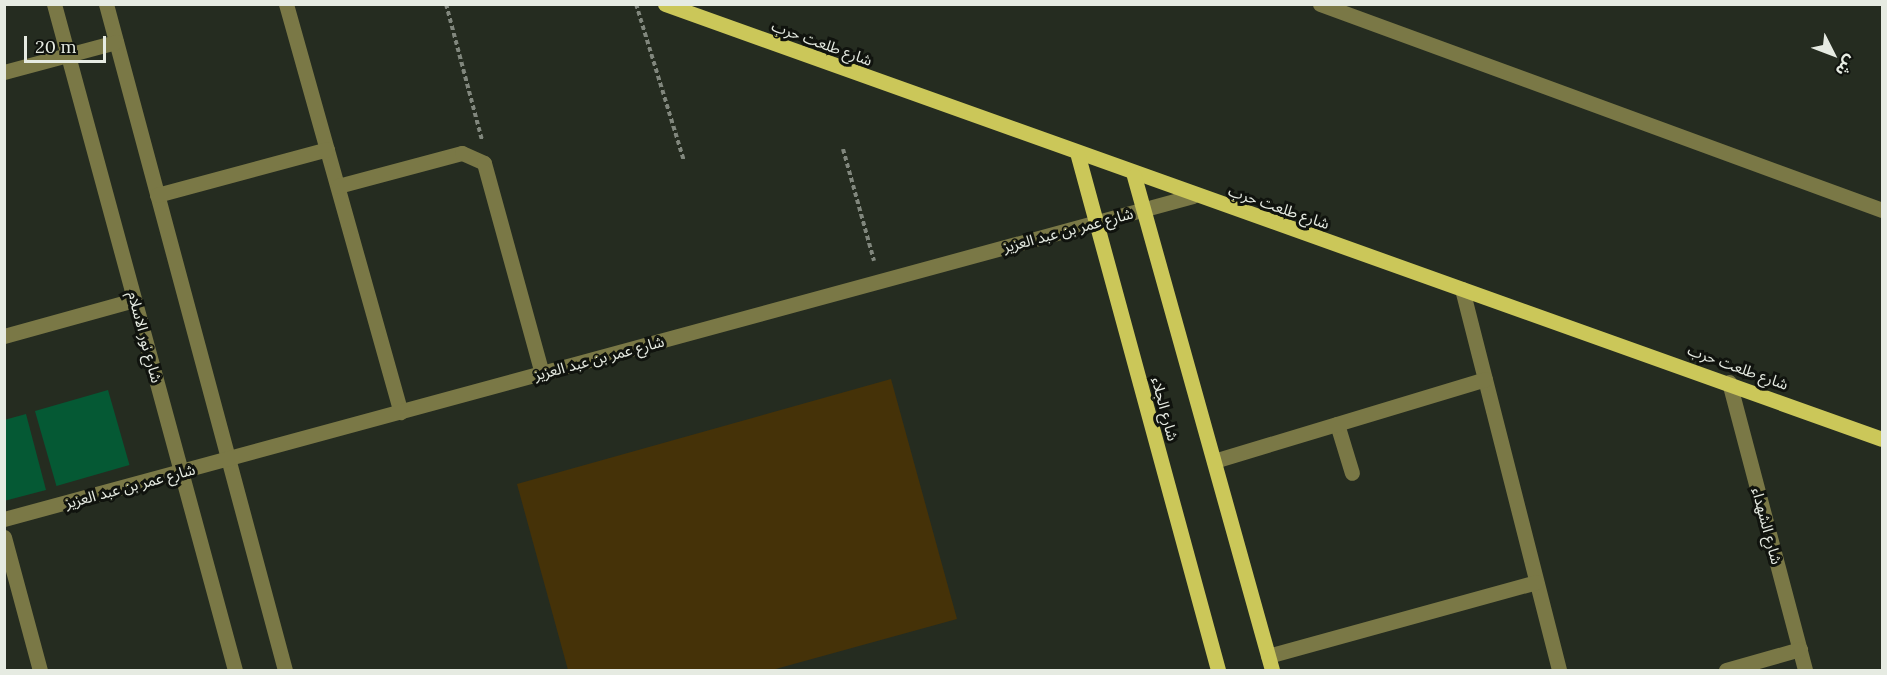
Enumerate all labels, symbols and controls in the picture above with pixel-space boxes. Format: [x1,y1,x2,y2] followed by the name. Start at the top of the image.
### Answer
[769,16,875,70] street label: شارع طلعت حرب
[27,24,110,62] scale bar
[1803,24,1863,84] north arrow
[35,35,77,58] text: 20 m
[1832,51,1861,81] text: ش
[1226,181,1332,233] street label: شارع طلعت حرب
[1001,204,1135,256] street label: شارع عمر بن عبد العزيز
[124,289,166,385] street label: شارع نور الاسلام
[532,332,666,384] street label: شارع عمر بن عبد العزيز
[1685,340,1791,394] street label: شارع طلعت حرب
[1148,375,1182,443] street label: شارع الجلاء
[63,460,197,512] street label: شارع عمر بن عبد العزيز
[1748,486,1786,566] street label: شارع الشهداء

